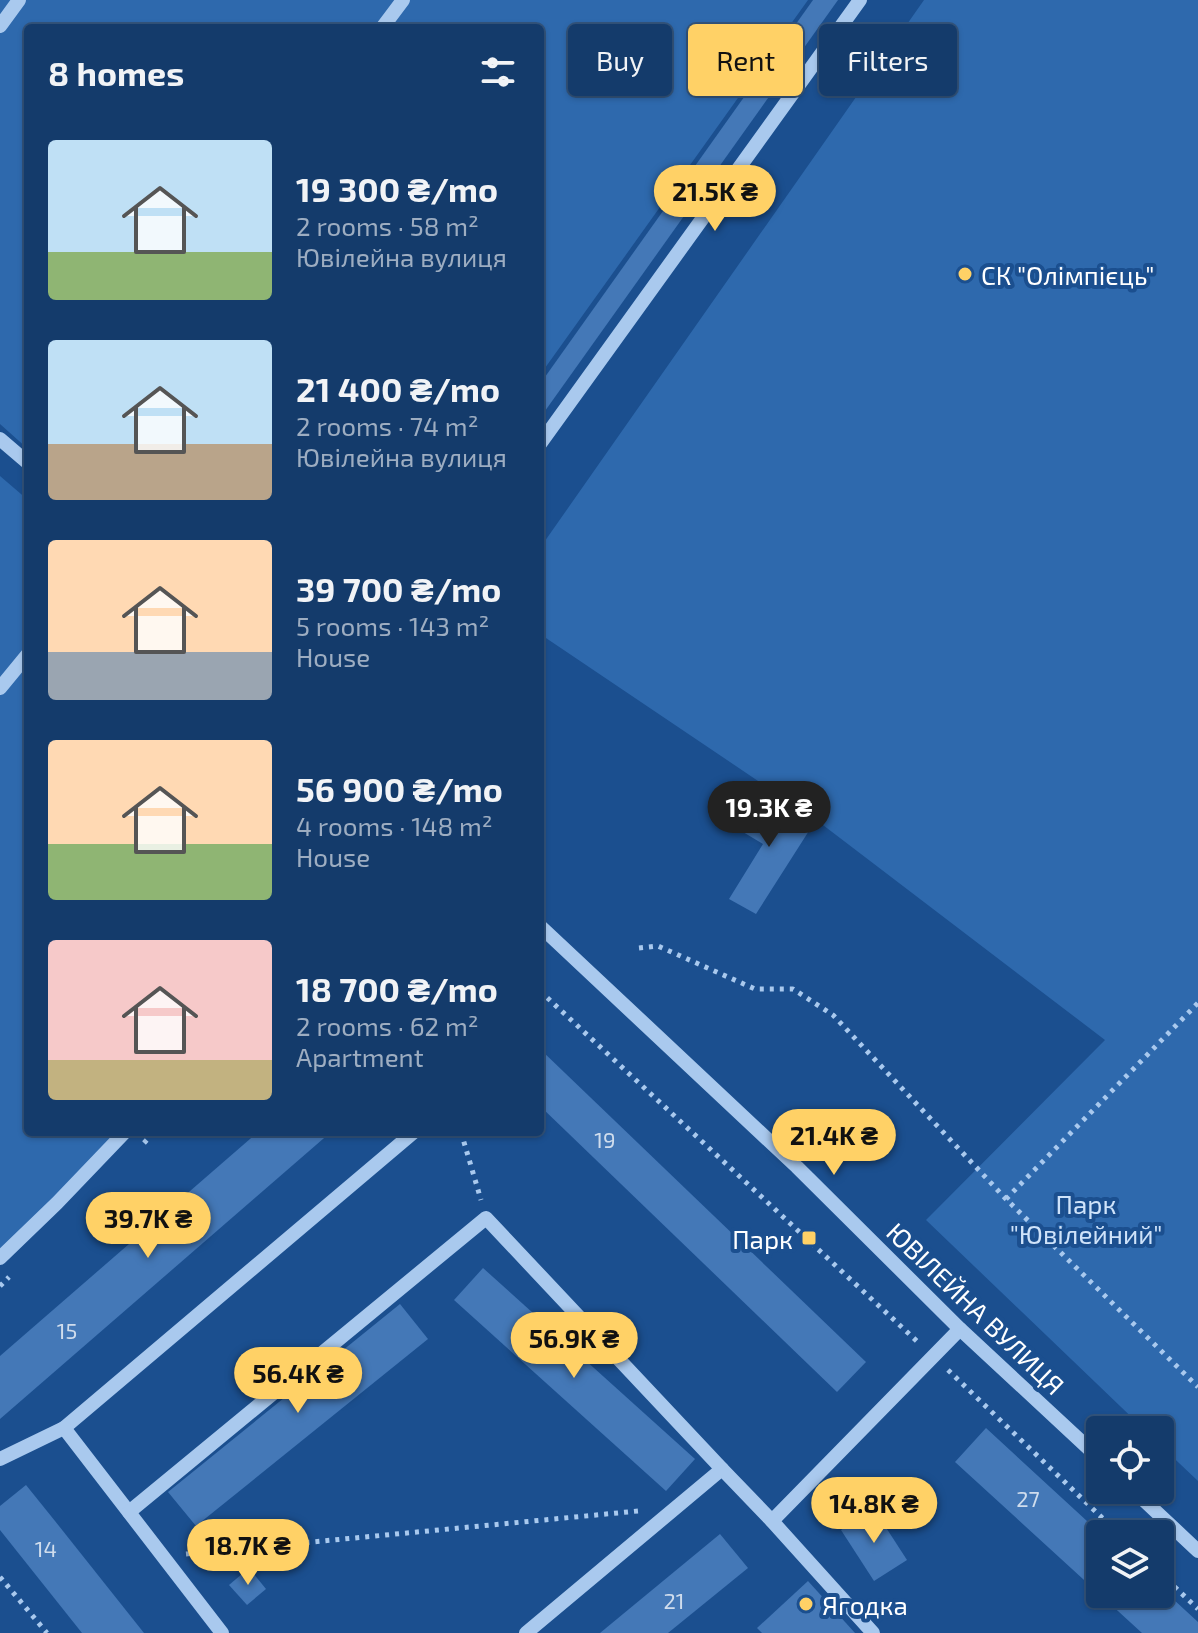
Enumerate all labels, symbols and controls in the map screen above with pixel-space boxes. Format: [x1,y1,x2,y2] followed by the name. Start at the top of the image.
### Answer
[568,24,672,96] chip: Buy
[688,24,803,96] chip: Rent
[819,24,957,96] chip: Filters
[476,50,520,94] icon: filters
[48,52,184,93] text: 8 homes
[641,165,789,233] pin: 21.5K ₴
[296,168,498,209] text: 19 300 ₴/mo
[112,172,208,268] icon: home
[672,175,758,206] text: 21.5K ₴
[296,210,479,241] text: 2 rooms · 58 m²
[296,241,507,272] text: Ювілейна вулиця
[981,259,1154,290] place label: СК "Олімпієць"
[956,265,974,283] marker: СК "Олімпієць"
[296,368,500,409] text: 21 400 ₴/mo
[112,372,208,468] icon: home
[296,410,478,441] text: 2 rooms · 74 m²
[296,441,507,472] text: Ювілейна вулиця
[296,568,501,609] text: 39 700 ₴/mo
[112,572,208,668] icon: home
[296,610,489,641] text: 5 rooms · 143 m²
[296,641,370,672] text: House
[296,768,503,809] text: 56 900 ₴/mo
[112,772,208,868] icon: home
[695,781,843,849] pin: 19.3K ₴
[726,791,812,822] text: 19.3K ₴
[296,810,493,841] text: 4 rooms · 148 m²
[296,841,370,872] text: House
[296,968,498,1009] text: 18 700 ₴/mo
[112,972,208,1068] icon: home
[296,1010,479,1041] text: 2 rooms · 62 m²
[296,1041,424,1072] text: Apartment
[760,1109,908,1177] pin: 21.4K ₴
[790,1119,878,1150] text: 21.4K ₴
[594,1126,616,1152] house number: 19
[1010,1188,1162,1249] park label: Парк "Ювілейний"
[74,1192,222,1260] pin: 39.7K ₴
[104,1202,192,1233] text: 39.7K ₴
[881,1215,1071,1401] street label: ЮВІЛЕЙНА ВУЛИЦЯ
[732,1223,793,1254] place label: Парк
[800,1229,818,1247] marker: Парк
[500,1312,648,1380] pin: 56.9K ₴
[57,1317,77,1343] house number: 15
[529,1322,619,1353] text: 56.9K ₴
[224,1347,372,1415] pin: 56.4K ₴
[252,1357,344,1388] text: 56.4K ₴
[1086,1416,1174,1608] map controls
[1086,1416,1174,1504] button: locate
[800,1477,948,1545] pin: 14.8K ₴
[1016,1485,1040,1511] house number: 27
[829,1487,919,1518] text: 14.8K ₴
[174,1519,322,1587] pin: 18.7K ₴
[1086,1520,1174,1608] button: layers
[205,1529,291,1560] text: 18.7K ₴
[35,1535,57,1561] house number: 14
[663,1587,685,1613] house number: 21
[822,1589,908,1620] place label: Ягодка
[797,1595,815,1613] marker: Ягодка

